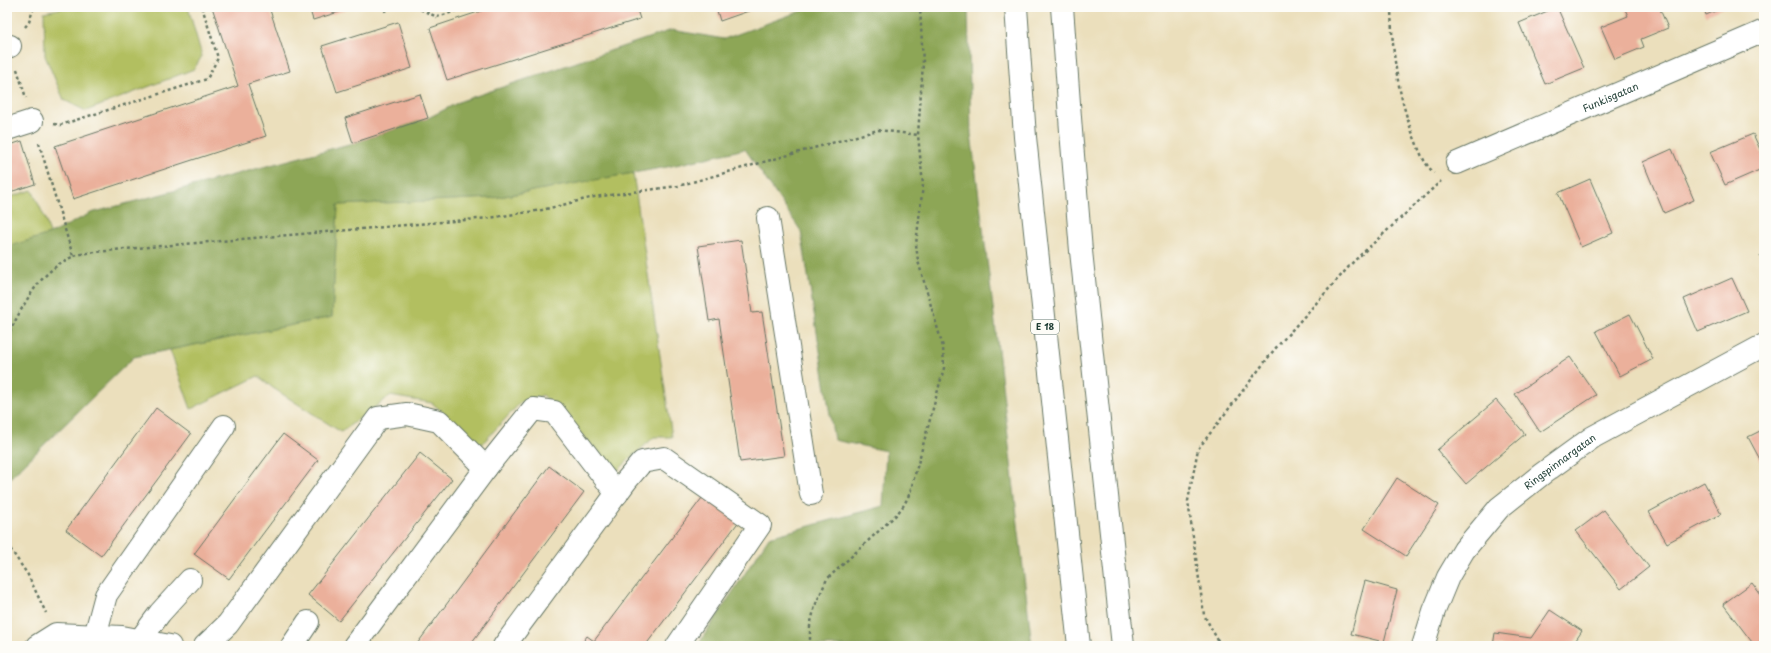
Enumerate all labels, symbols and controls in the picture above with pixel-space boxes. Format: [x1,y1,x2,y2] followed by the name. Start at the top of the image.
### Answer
[1580,78,1641,115] street label: Funkisgatan
[1031,320,1059,334] road number: E 18
[1520,430,1598,493] street label: Ringspinnargatan

